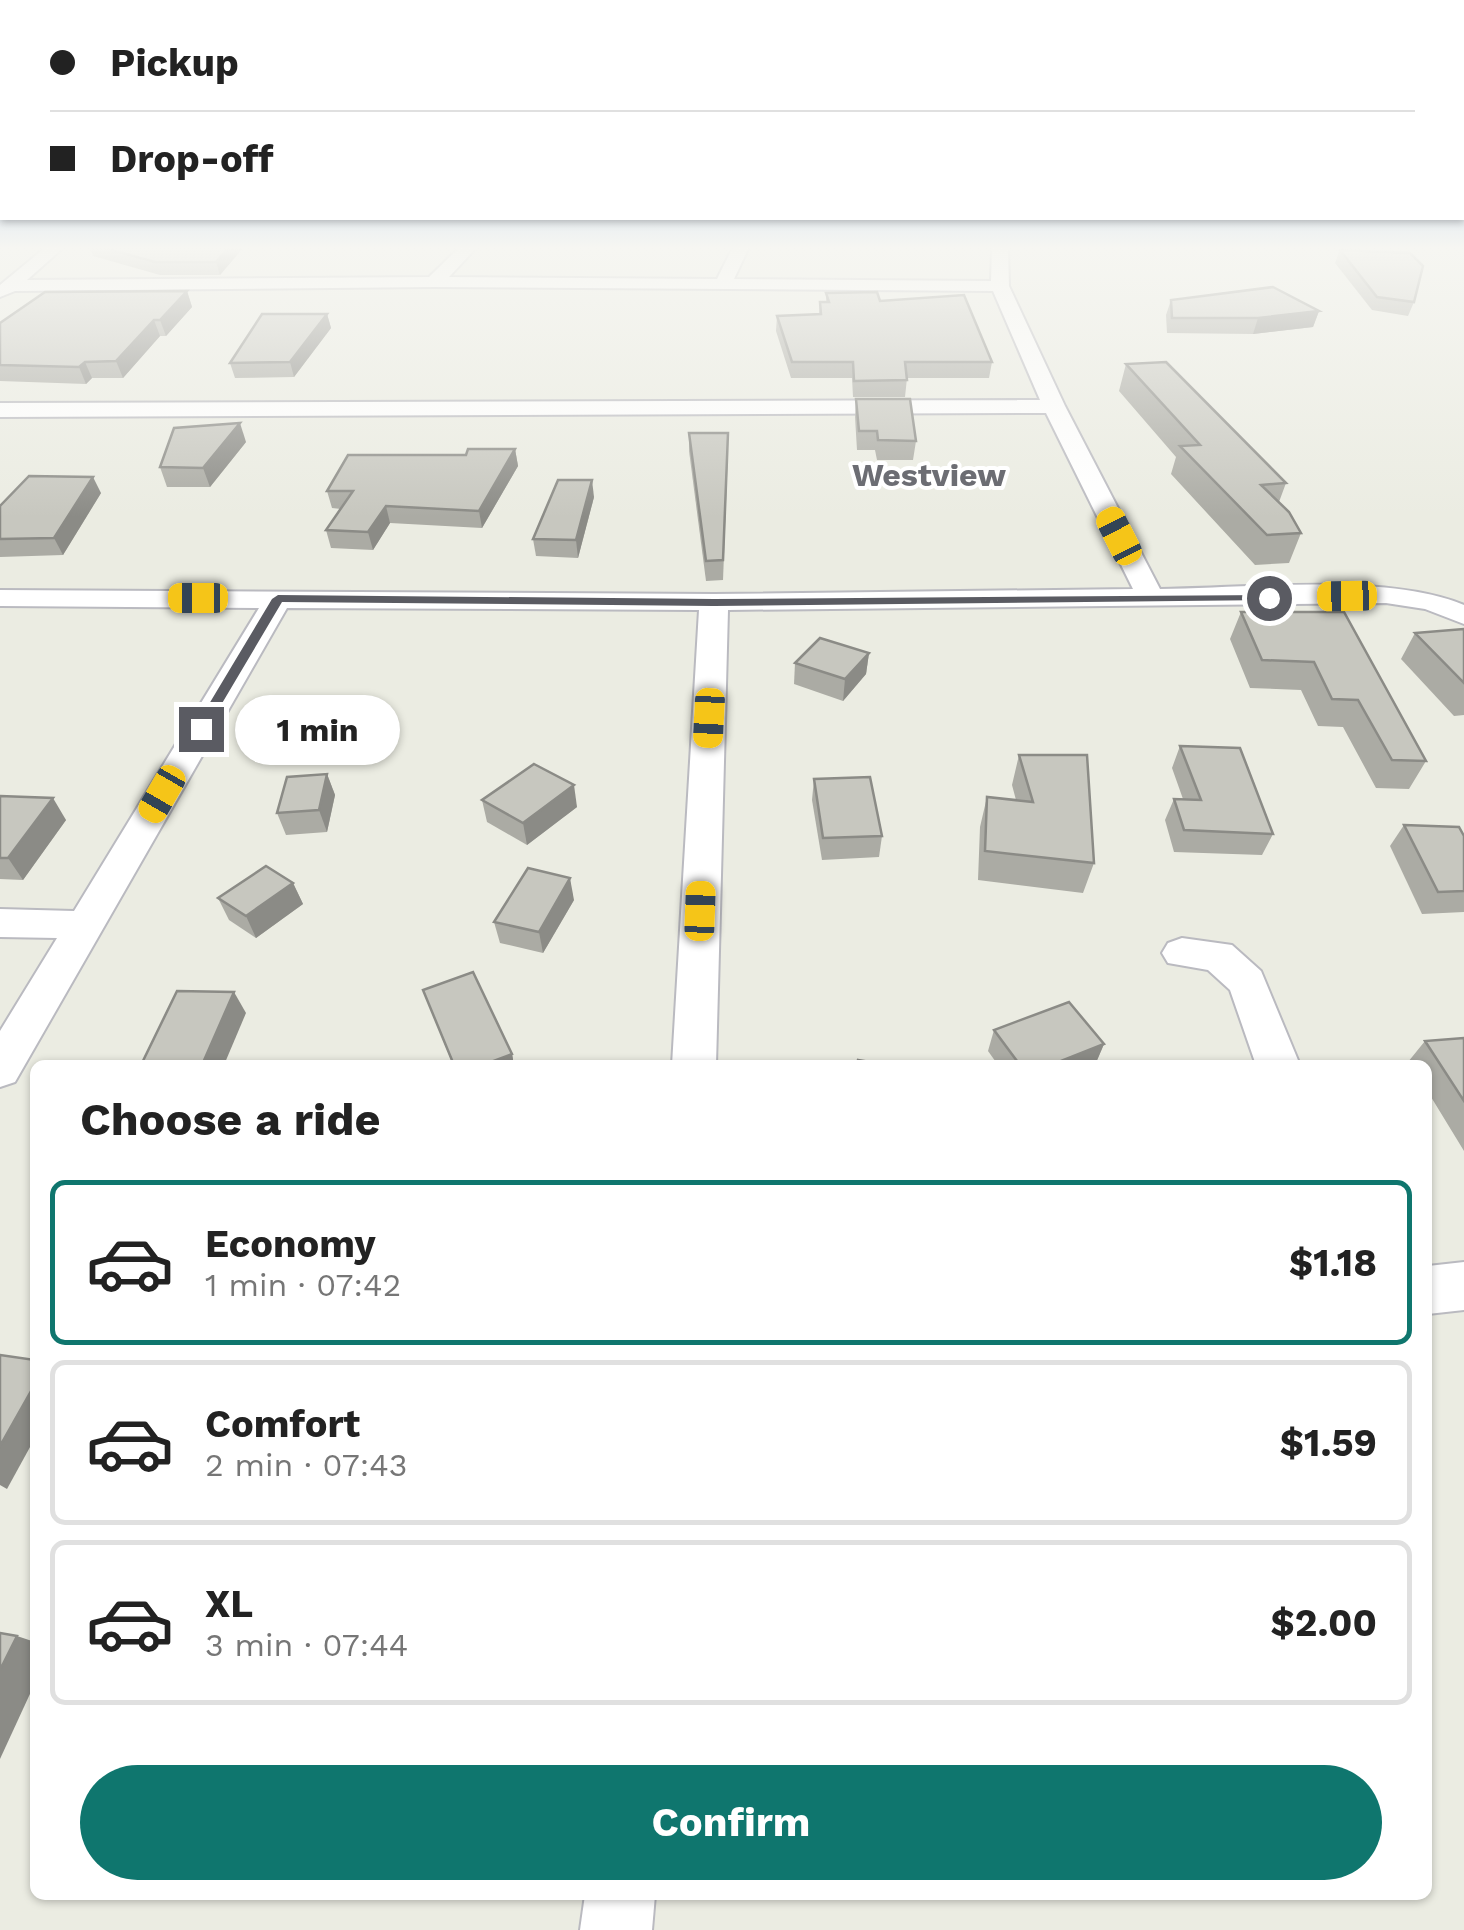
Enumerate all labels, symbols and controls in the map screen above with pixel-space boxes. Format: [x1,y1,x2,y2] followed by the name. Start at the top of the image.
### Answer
[110,41,239,85] text: Pickup
[110,137,274,181] text: Drop-off
[852,456,1006,494] district label: Westview
[1092,502,1146,570] car
[1247,576,1292,621] route start
[1317,580,1377,612] car
[168,583,228,613] car
[692,687,726,749] car
[236,694,401,764] callout: 1 min
[179,707,224,752] route end
[276,711,359,749] text: 1 min
[134,761,190,827] car
[684,880,716,942] car
[80,1093,380,1146] text: Choose a ride
[85,1218,175,1308] icon: car
[205,1222,376,1266] text: Economy
[1289,1241,1377,1285] text: $1.18
[205,1266,401,1304] text: 1 min · 07:42
[85,1398,175,1488] icon: car
[205,1402,360,1446] text: Comfort
[1280,1421,1377,1465] text: $1.59
[205,1446,407,1484] text: 2 min · 07:43
[85,1578,175,1668] icon: car
[205,1582,253,1626] text: XL
[1270,1601,1377,1645] text: $2.00
[205,1626,408,1664] text: 3 min · 07:44
[80,1765,1382,1880] button: Confirm

